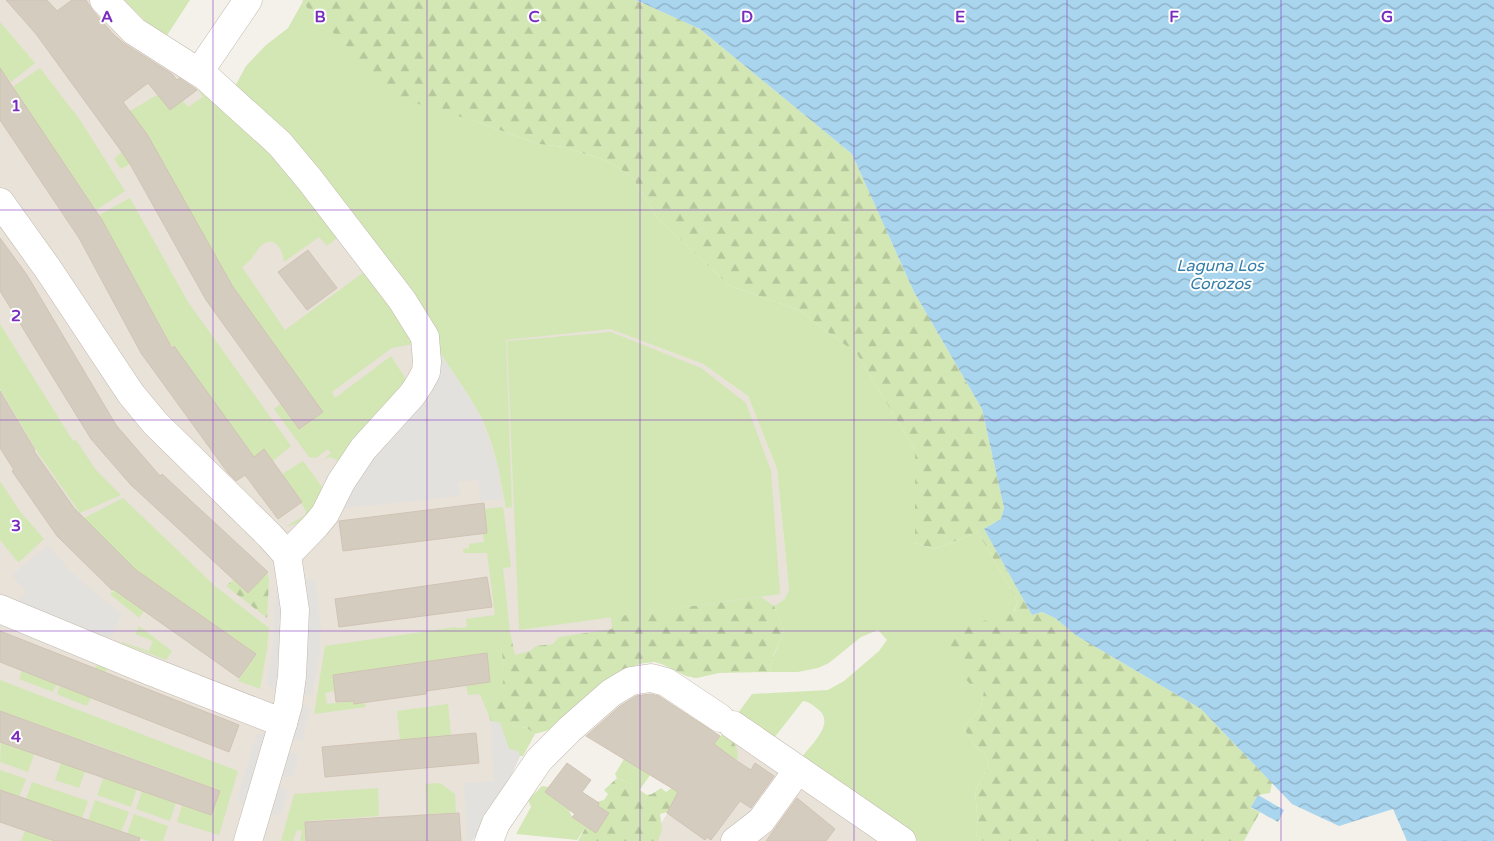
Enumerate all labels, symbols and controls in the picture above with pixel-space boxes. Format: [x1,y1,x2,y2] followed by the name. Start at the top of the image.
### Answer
[101,7,113,27] text: A
[314,7,326,27] text: B
[528,7,540,27] text: C
[741,7,753,27] text: D
[955,7,965,27] text: E
[1169,7,1179,27] text: F
[1381,7,1393,27] text: G
[11,96,21,116] text: 1
[1176,256,1265,294] water label: Laguna Los Corozos
[11,306,21,326] text: 2
[11,516,21,536] text: 3
[11,727,21,747] text: 4

